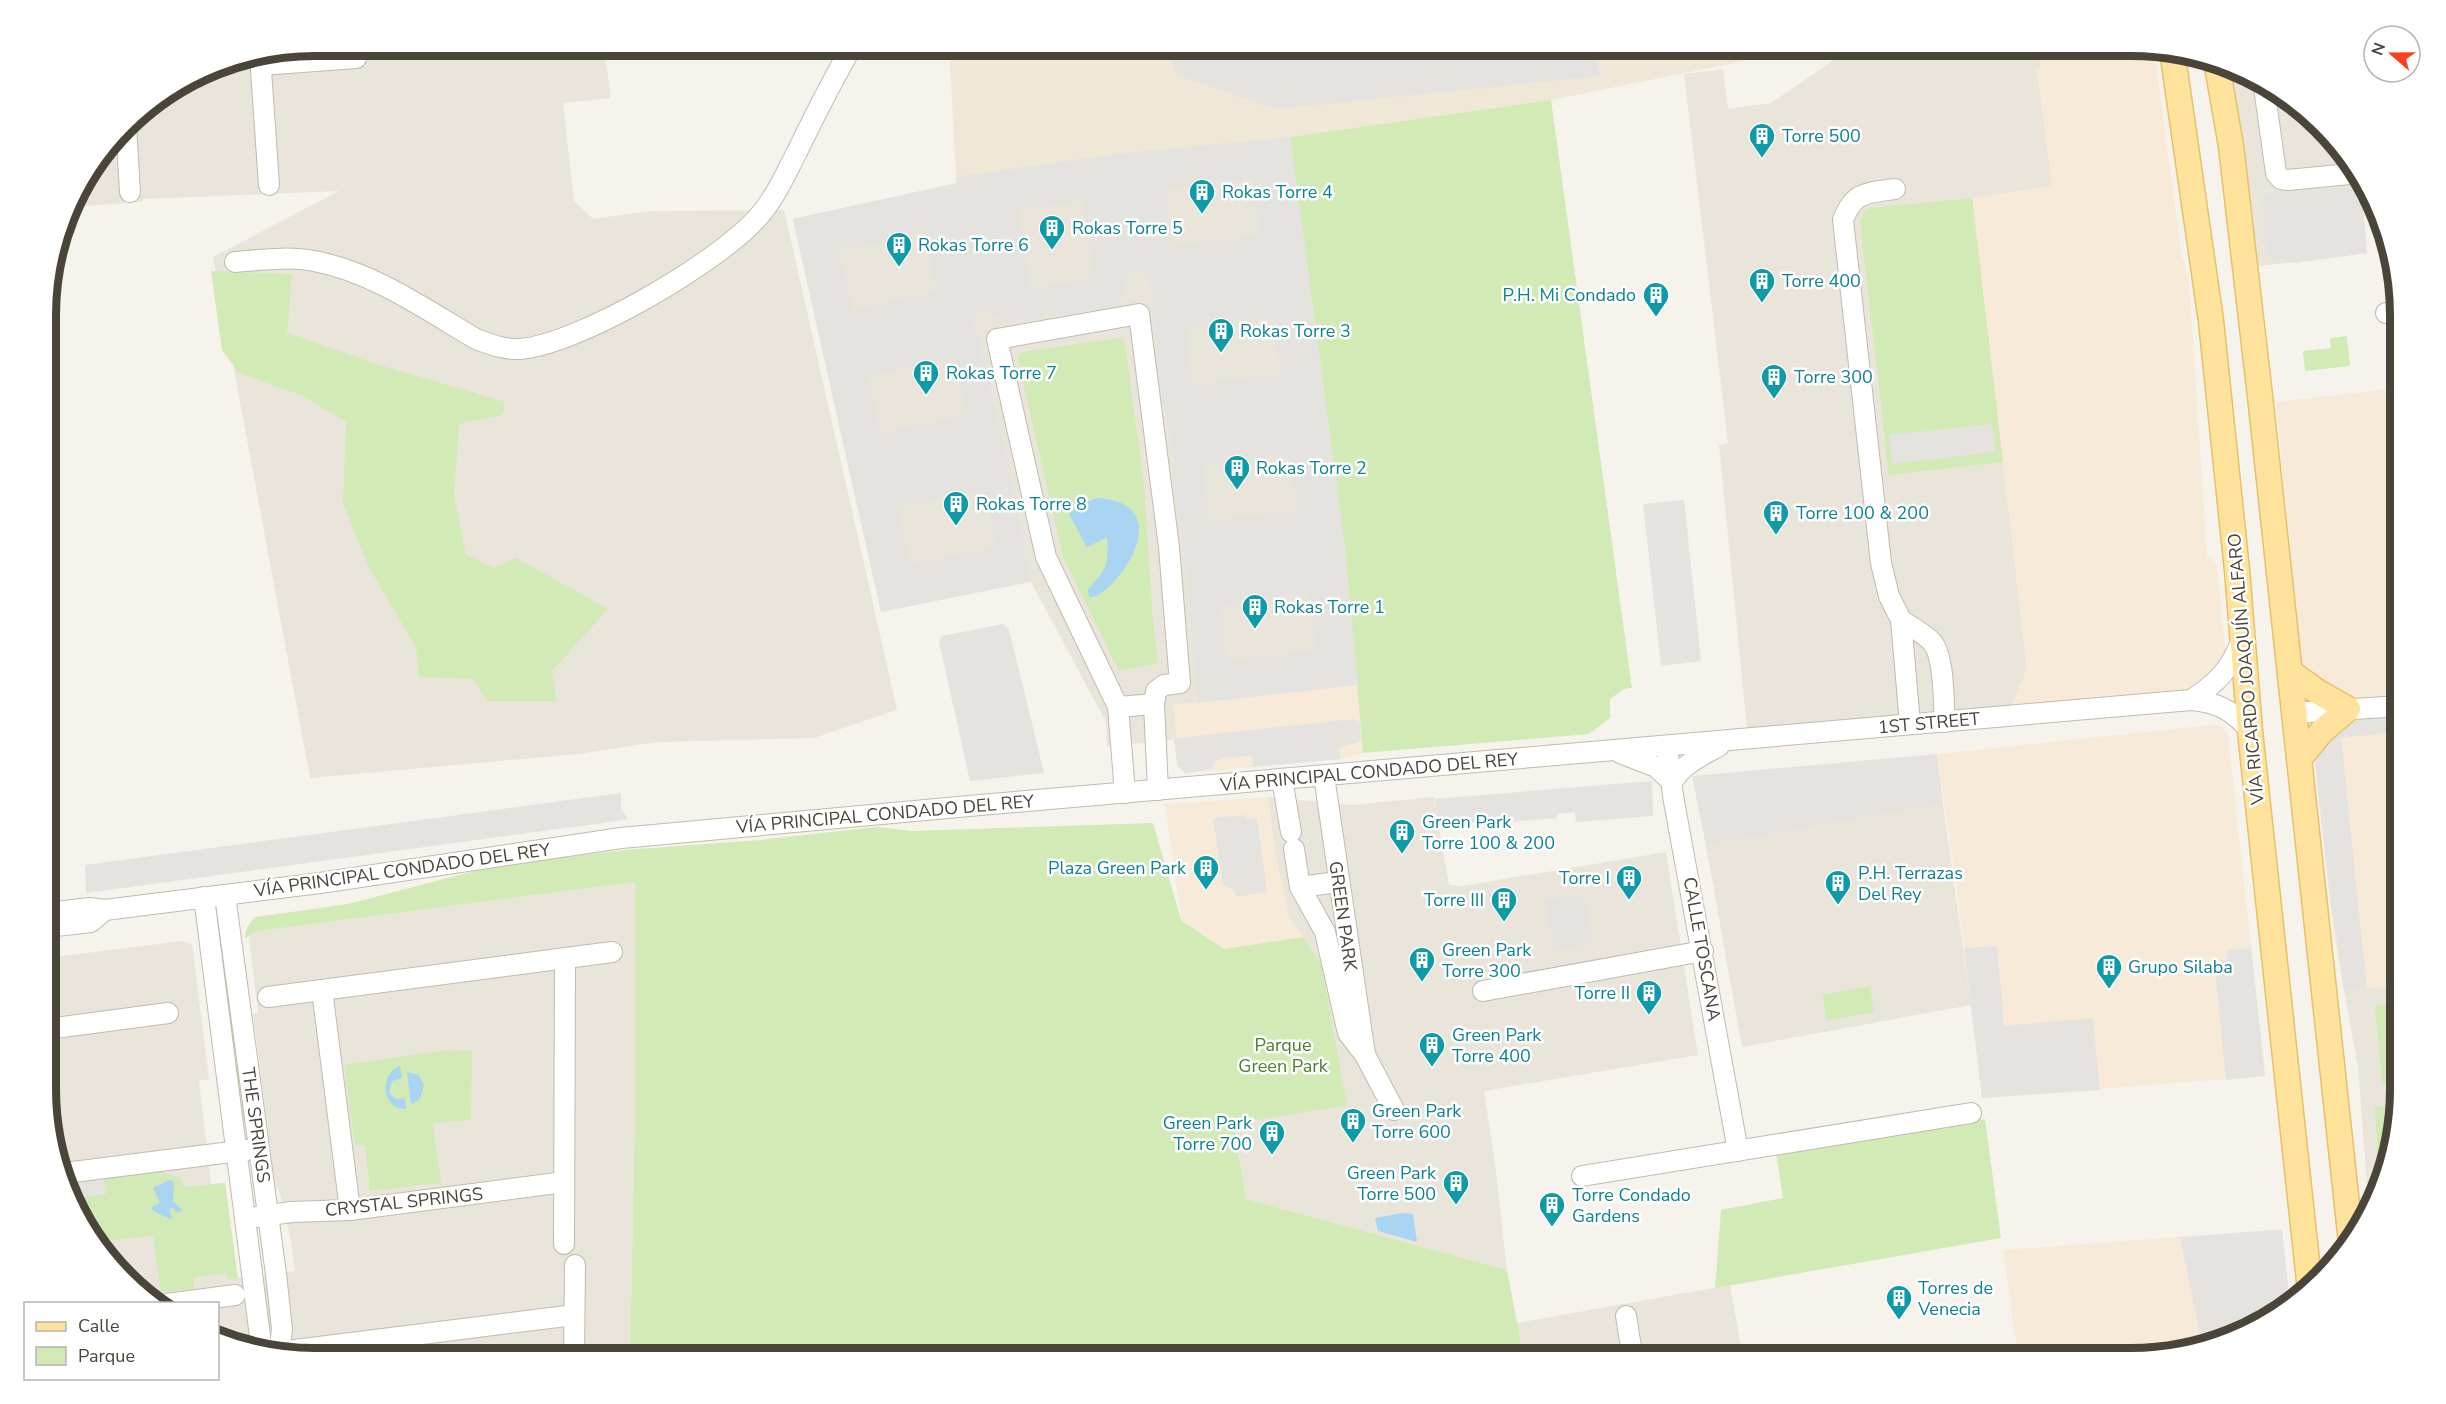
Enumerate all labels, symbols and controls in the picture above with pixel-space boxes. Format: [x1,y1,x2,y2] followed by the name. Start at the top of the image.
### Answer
[2362,24,2422,84] north arrow
[2366,40,2391,59] text: N
[1747,121,1777,159] building icon: Torre 500
[1782,124,1861,148] place label: Torre 500
[1187,177,1217,215] building icon: Rokas Torre 4
[1222,180,1333,204] place label: Rokas Torre 4
[1037,213,1067,251] building icon: Rokas Torre 5
[1072,216,1183,240] place label: Rokas Torre 5
[884,230,914,268] building icon: Rokas Torre 6
[918,233,1029,257] place label: Rokas Torre 6
[1747,266,1777,304] building icon: Torre 400
[1782,269,1861,293] place label: Torre 400
[1641,280,1671,318] building icon: P.H. Mi Condado
[1503,283,1636,307] place label: P.H. Mi Condado
[1206,316,1236,354] building icon: Rokas Torre 3
[1240,319,1351,343] place label: Rokas Torre 3
[911,358,941,396] building icon: Rokas Torre 7
[946,361,1057,385] place label: Rokas Torre 7
[1759,362,1789,400] building icon: Torre 300
[1794,365,1873,389] place label: Torre 300
[1222,453,1252,491] building icon: Rokas Torre 2
[1256,456,1367,480] place label: Rokas Torre 2
[941,489,971,527] building icon: Rokas Torre 8
[976,492,1087,516] place label: Rokas Torre 8
[1761,498,1791,536] building icon: Torre 100 & 200
[1796,501,1929,525] place label: Torre 100 & 200
[2222,532,2270,807] street label: VÍA RICARDO JOAQUÍN ALFARO
[1240,592,1270,630] building icon: Rokas Torre 1
[1274,595,1385,619] place label: Rokas Torre 1
[1877,707,1981,739] street label: 1ST STREET
[1218,747,1519,797] street label: VÍA PRINCIPAL CONDADO DEL REY
[734,789,1035,839] street label: VÍA PRINCIPAL CONDADO DEL REY
[1422,810,1555,855] place label: Green Park Torre 100 & 200
[1387,817,1417,855] building icon: Green Park Torre 100 & 200
[251,837,552,903] street label: VÍA PRINCIPAL CONDADO DEL REY
[1191,853,1221,891] building icon: Plaza Green Park
[1048,856,1187,880] place label: Plaza Green Park
[1323,860,1363,973] street label: GREEN PARK
[1858,861,1963,906] place label: P.H. Terrazas Del Rey
[1614,863,1644,901] building icon: Torre I
[1559,866,1610,890] place label: Torre I
[1823,868,1853,906] building icon: P.H. Terrazas Del Rey
[1678,875,1726,1023] street label: CALLE TOSCANA
[1489,885,1519,923] building icon: Torre III
[1424,888,1484,912] place label: Torre III
[1442,938,1532,983] place label: Green Park Torre 300
[1407,945,1437,983] building icon: Green Park Torre 300
[2094,952,2124,990] building icon: Grupo Silaba
[2128,955,2233,979] place label: Grupo Silaba
[1634,978,1664,1016] building icon: Torre II
[1574,981,1630,1005] place label: Torre II
[1452,1023,1542,1068] place label: Green Park Torre 400
[1417,1030,1447,1068] building icon: Green Park Torre 400
[1238,1033,1329,1078] park label: Parque Green Park
[236,1066,276,1184] street label: THE SPRINGS
[1372,1099,1462,1144] place label: Green Park Torre 600
[1338,1106,1368,1144] building icon: Green Park Torre 600
[1163,1111,1253,1156] place label: Green Park Torre 700
[1257,1118,1287,1156] building icon: Green Park Torre 700
[1347,1161,1437,1206] place label: Green Park Torre 500
[1441,1168,1471,1206] building icon: Green Park Torre 500
[324,1182,484,1222] street label: CRYSTAL SPRINGS
[1572,1183,1691,1228] place label: Torre Condado Gardens
[1537,1190,1567,1228] building icon: Torre Condado Gardens
[1917,1276,1993,1321] place label: Torres de Venecia
[1884,1283,1914,1321] building icon: Torres de Venecia
[24,1302,219,1380] legend
[78,1314,120,1338] text: Calle
[78,1344,135,1368] text: Parque

